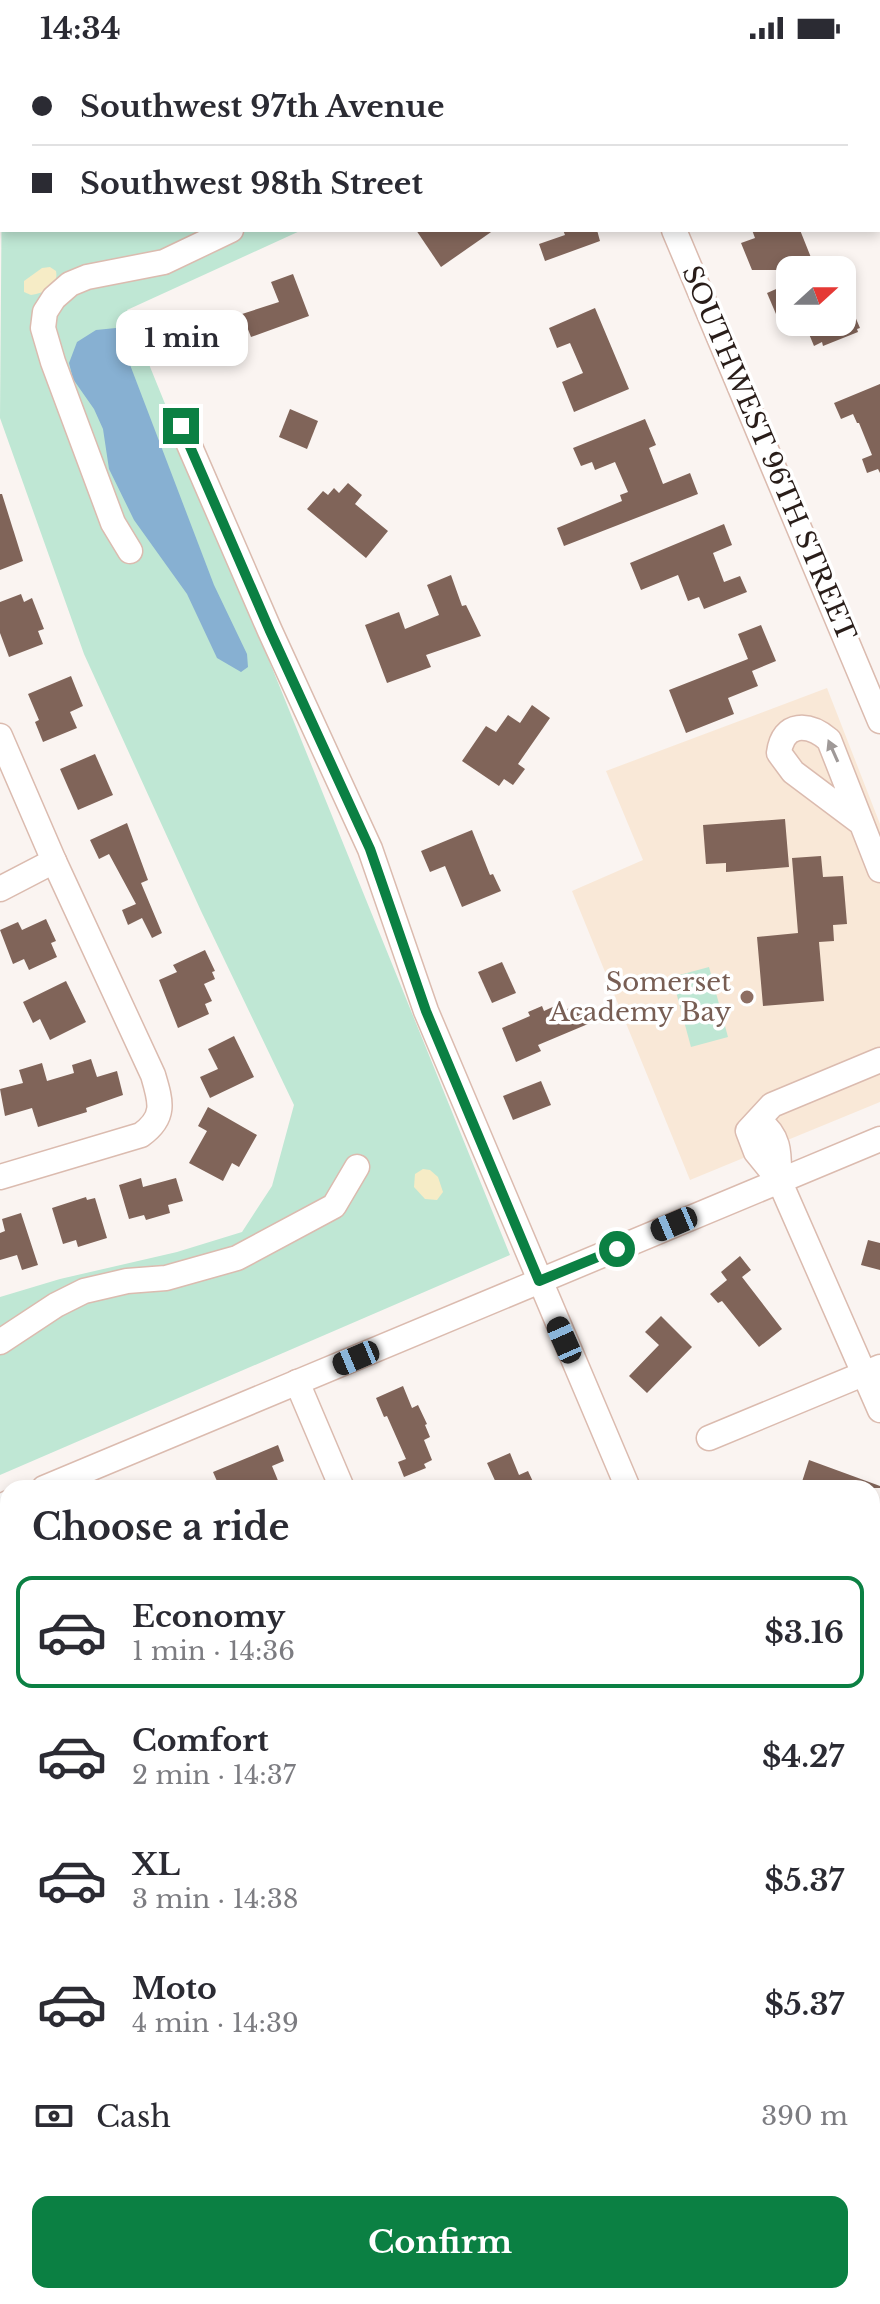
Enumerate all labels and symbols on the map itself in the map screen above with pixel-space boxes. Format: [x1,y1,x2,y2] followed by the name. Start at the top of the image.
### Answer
[776,256,856,336] north arrow
[675,261,863,645] street label: SOUTHWEST 96TH STREET
[115,310,247,366] callout: 1 min
[163,408,199,444] route end
[826,739,840,763] one-way arrow
[548,966,731,1028] place label: Somerset Academy Bay
[738,988,756,1006] marker: Somerset Academy Bay
[647,1204,701,1244] car
[599,1231,635,1267] route start
[543,1313,585,1367] car
[329,1338,383,1378] car

